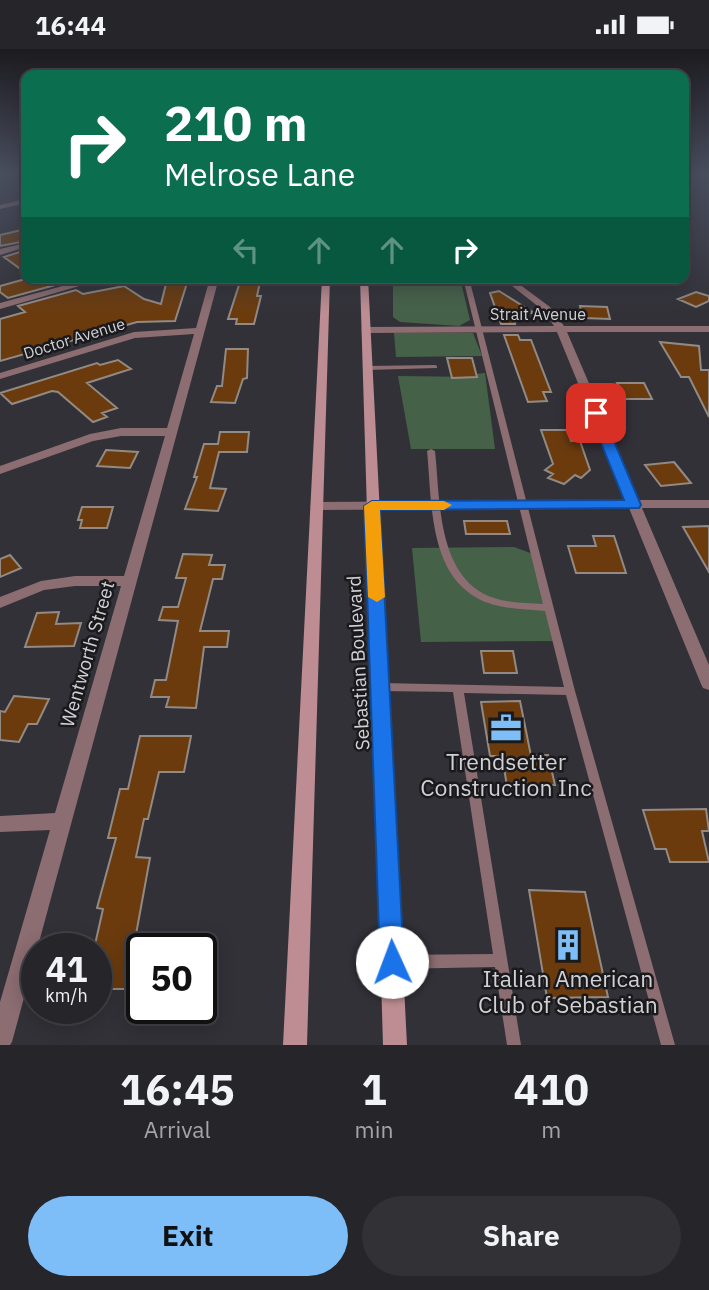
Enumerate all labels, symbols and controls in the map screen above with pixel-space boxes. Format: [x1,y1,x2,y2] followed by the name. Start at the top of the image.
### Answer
[35,8,106,42] text: 16:44
[164,91,308,154] text: 210 m
[49,98,140,189] icon: right
[164,153,355,195] text: Melrose Lane
[227,231,265,269] icon: left
[300,231,338,269] icon: ahead
[373,231,411,269] icon: ahead
[446,231,484,269] icon: right
[490,304,586,324] street label: Strait Avenue
[21,313,127,363] street label: Doctor Avenue
[566,383,626,443] pin
[577,394,615,432] icon: arrive
[341,575,375,751] street label: Sebastian Boulevard
[55,578,119,730] street label: Wentworth Street
[489,711,523,745] office icon: Trendsetter Construction Inc
[420,746,592,802] place label: Trendsetter Construction Inc
[355,925,429,999] position arrow
[551,928,585,962] building icon: Italian American Club of Sebastian
[126,933,217,1024] speed limit sign: 50
[45,946,88,992] text: 41
[478,963,658,1019] place label: Italian American Club of Sebastian
[45,984,88,1007] text: km/h
[120,1062,235,1117] text: 16:45
[361,1062,387,1117] text: 1
[513,1062,589,1117] text: 410
[144,1114,211,1144] text: Arrival
[355,1114,393,1144] text: min
[541,1114,561,1144] text: m
[28,1196,348,1276] button: Exit
[362,1196,681,1276] button: Share

